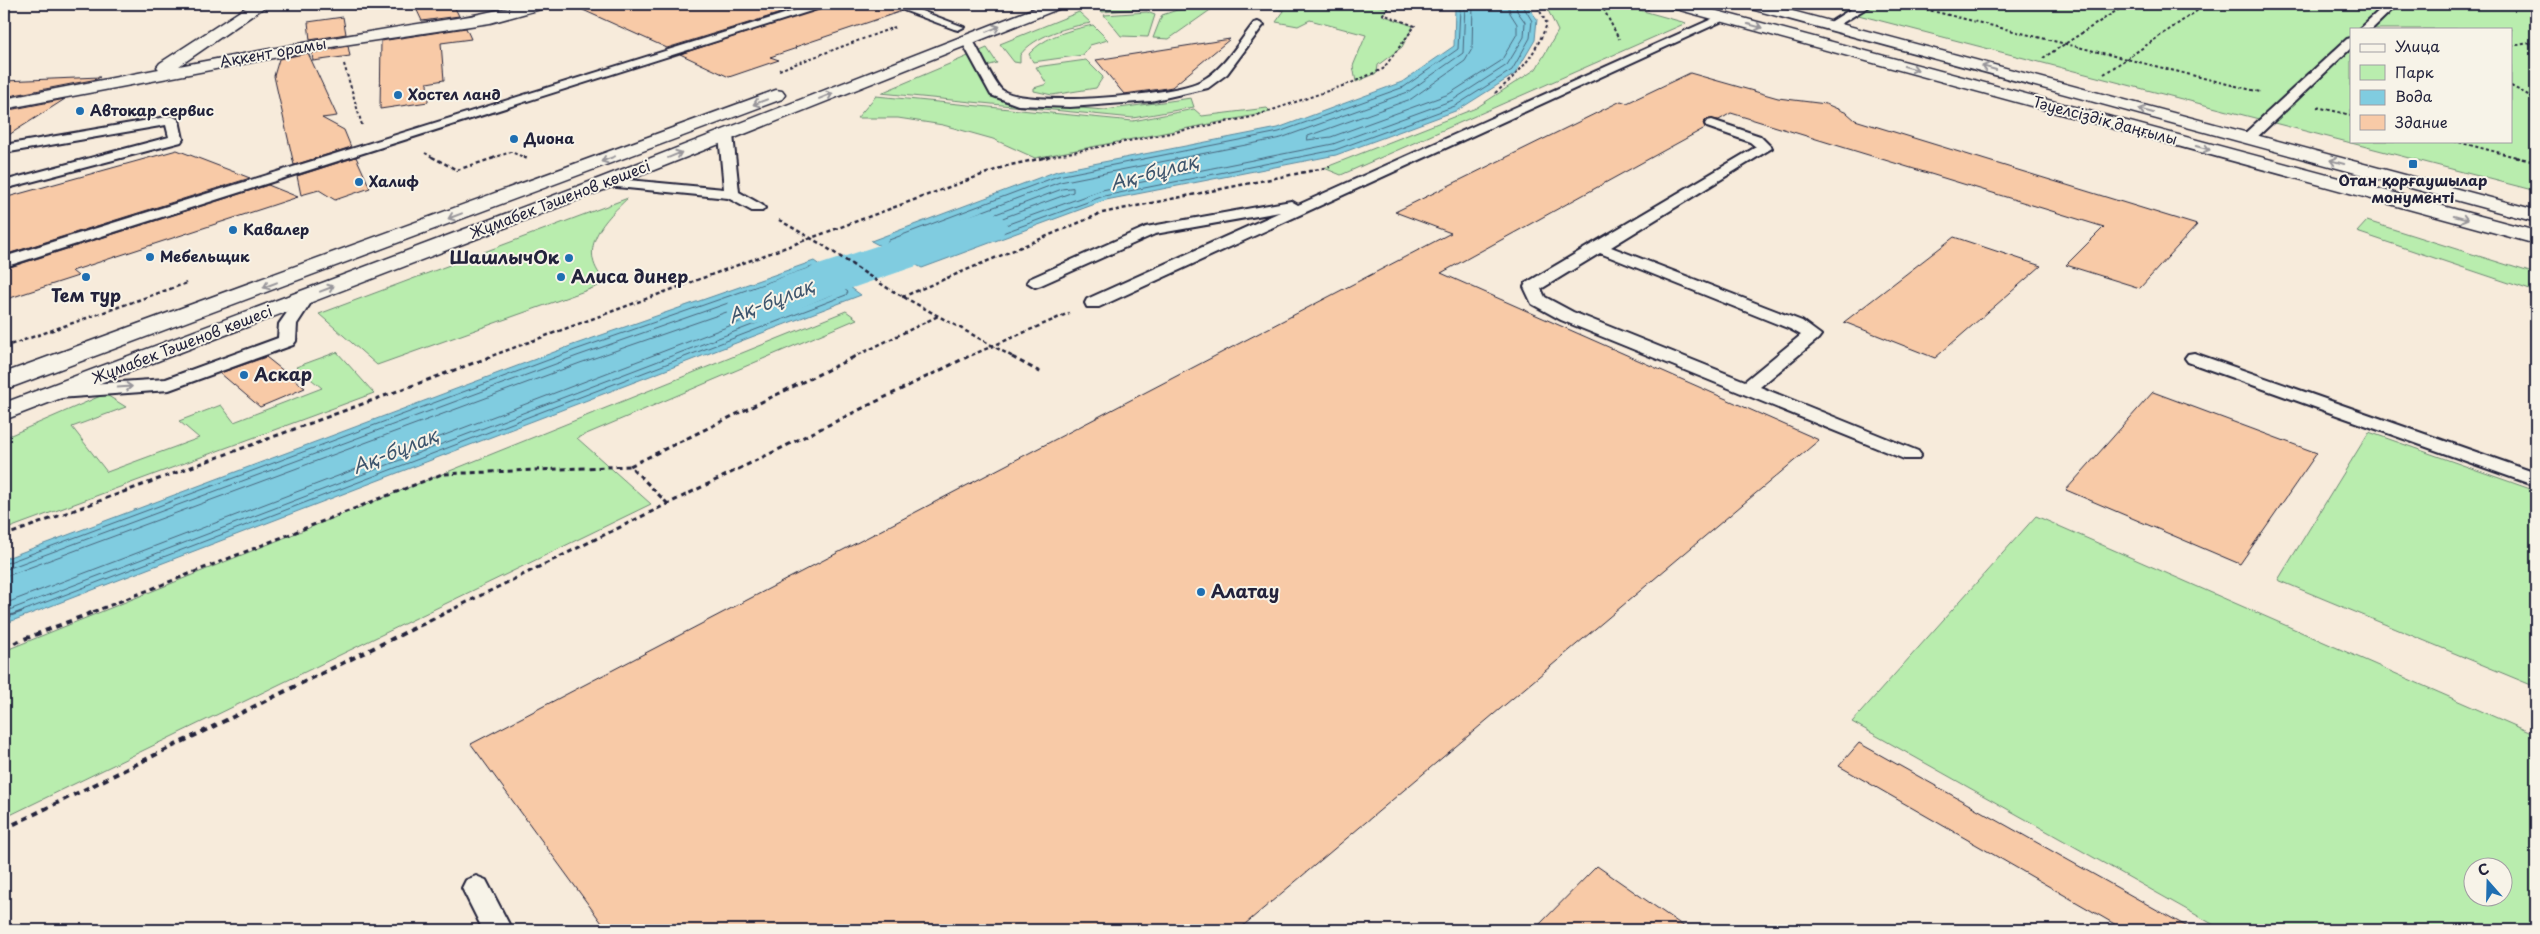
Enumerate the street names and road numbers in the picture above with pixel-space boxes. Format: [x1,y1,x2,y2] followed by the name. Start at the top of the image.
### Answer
[218,31,328,72] street label: Ақкент орамы
[2031,89,2180,150] street label: Тәуелсіздік даңғылы
[466,153,653,244] street label: Жұмабек Тәшенов көшесі
[88,298,275,389] street label: Жұмабек Тәшенов көшесі

